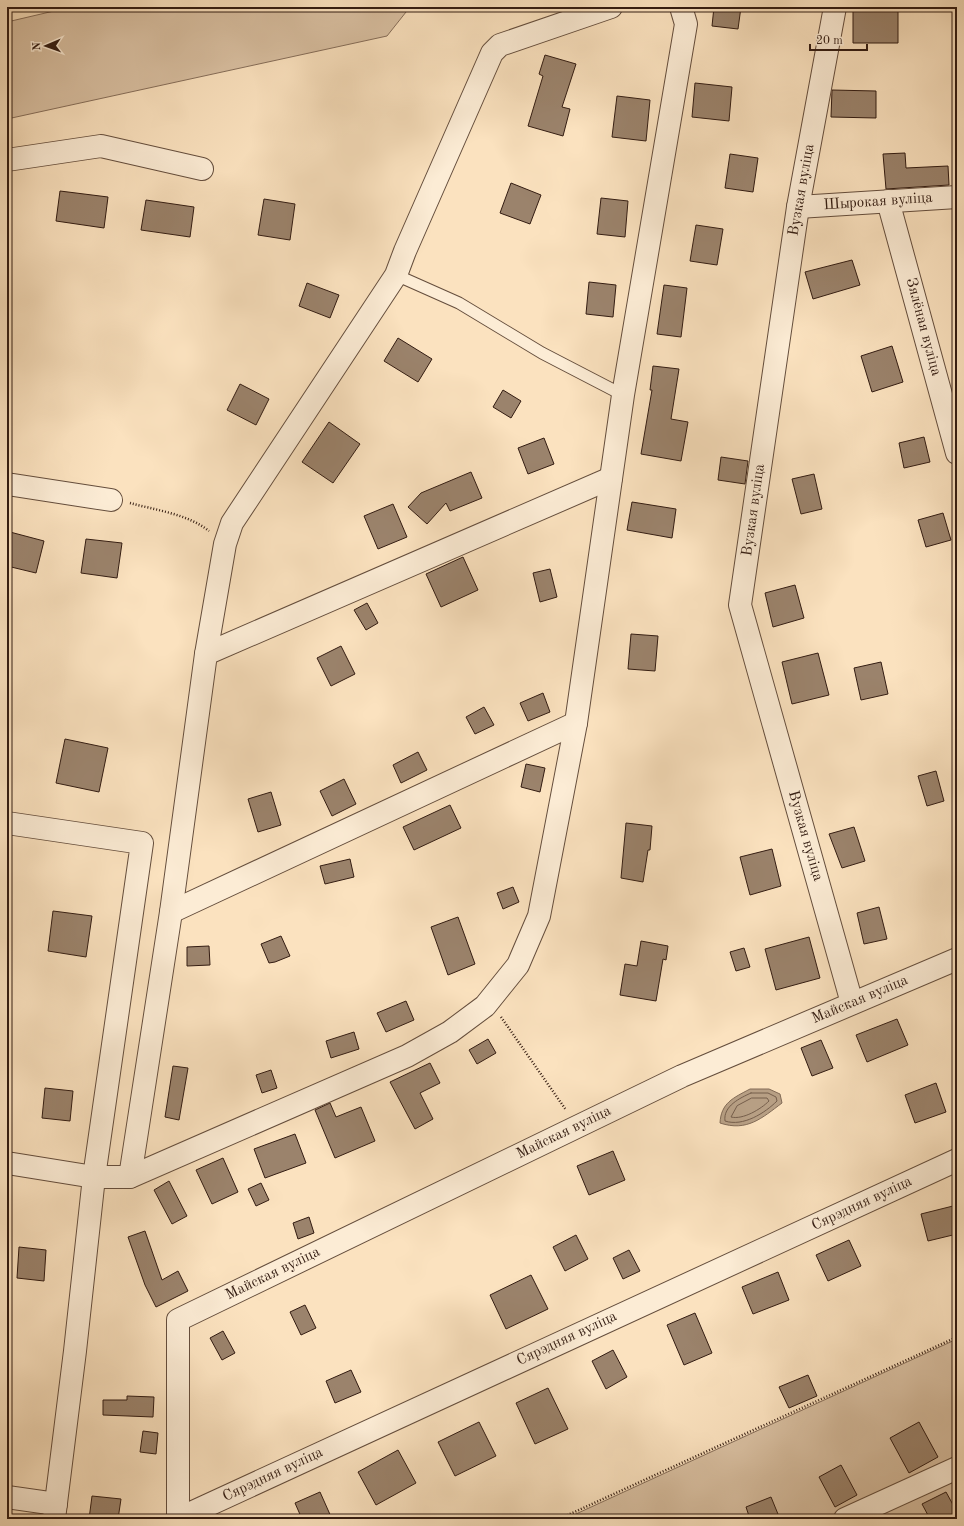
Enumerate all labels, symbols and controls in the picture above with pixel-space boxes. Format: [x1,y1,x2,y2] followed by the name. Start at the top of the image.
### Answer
[26,26,66,66] north arrow
[810,26,867,52] scale bar
[816,35,843,47] text: 20 m
[32,41,43,51] text: N
[787,142,818,237] street label: Вузкая вуліца
[823,191,934,213] street label: Шырокая вуліца
[903,276,943,378] street label: Зялёная вуліца
[740,462,768,557] street label: Вузкая вуліца
[785,789,825,883] street label: Вузкая вуліца
[810,973,911,1027] street label: Майская вуліца
[514,1103,614,1162] street label: Майская вуліца
[810,1174,915,1234] street label: Сярэдняя вуліца
[223,1244,323,1303] street label: Майская вуліца
[515,1309,620,1369] street label: Сярэдняя вуліца
[221,1445,326,1505] street label: Сярэдняя вуліца

